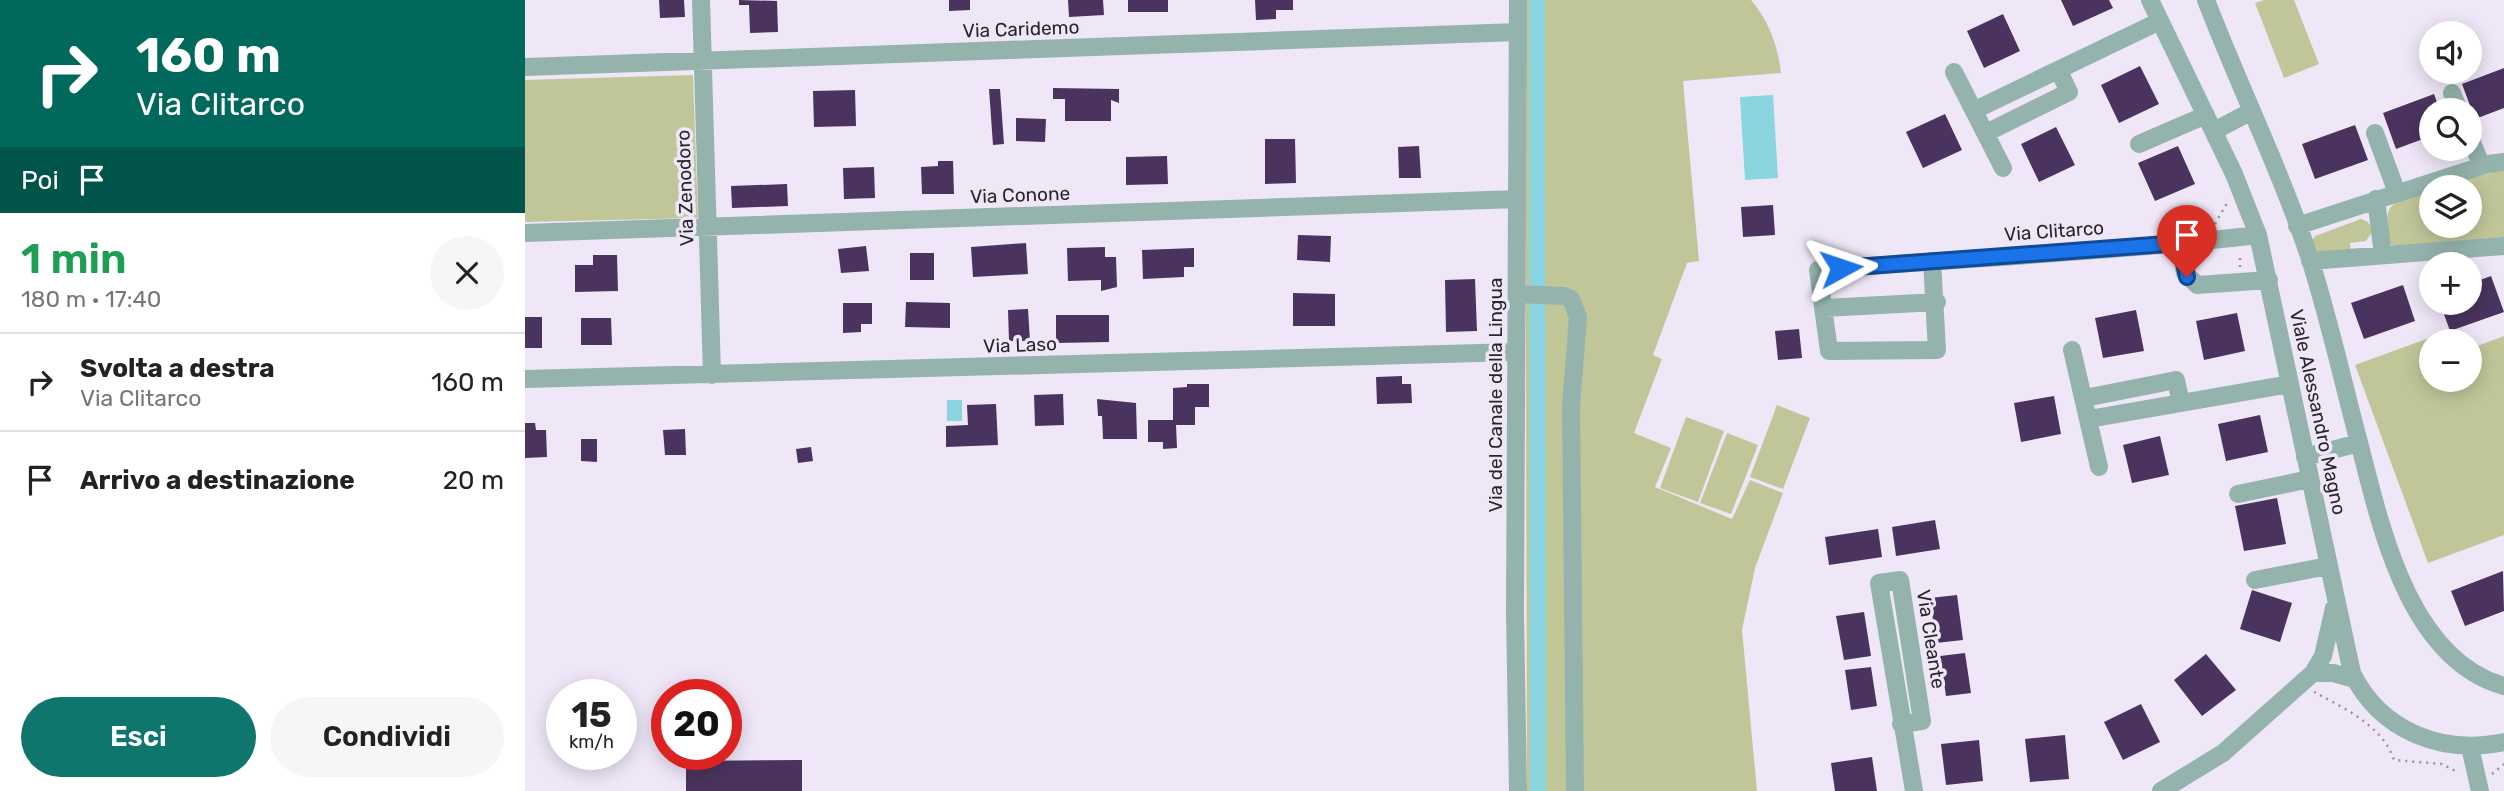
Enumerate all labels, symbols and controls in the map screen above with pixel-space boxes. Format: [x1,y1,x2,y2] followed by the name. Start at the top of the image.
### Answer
[962,15,1080,43] street label: Via Caridemo
[2419,21,2482,392] map controls
[2419,21,2482,84] button: sound
[136,26,281,84] text: 160 m
[21,28,112,119] icon: right
[136,85,305,123] text: Via Clitarco
[2419,98,2482,161] button: search
[671,129,699,247] street label: Via Zenodoro
[73,161,111,199] icon: arrive
[21,165,59,196] text: Poi
[2419,175,2482,238] button: layers
[969,182,1071,208] street label: Via Conone
[2157,205,2217,277] pin
[2003,216,2105,246] street label: Via Clitarco
[2168,216,2206,254] icon: arrive
[1804,231,1878,305] position arrow
[21,234,127,284] text: 1 min
[430,236,504,310] button: close
[2419,252,2482,315] button: +
[1484,278,1507,512] street label: Via del Canale della Lingua
[21,285,161,313] text: 180 m · 17:40
[2285,307,2351,517] street label: Viale Alessandro Magno
[2419,329,2482,392] button: −
[983,332,1057,358] street label: Via Laso
[80,353,275,384] text: Svolta a destra
[21,363,59,401] icon: right
[431,367,504,398] text: 160 m
[80,384,201,412] text: Via Clitarco
[21,461,59,499] icon: arrive
[80,465,355,496] text: Arrivo a destinazione
[443,465,504,496] text: 20 m
[1912,588,1950,690] street label: Via Cleante
[651,679,742,770] speed limit sign: 20
[571,694,612,736] text: 15
[21,697,256,777] button: Esci
[270,697,504,777] button: Condividi
[569,731,614,753] text: km/h

